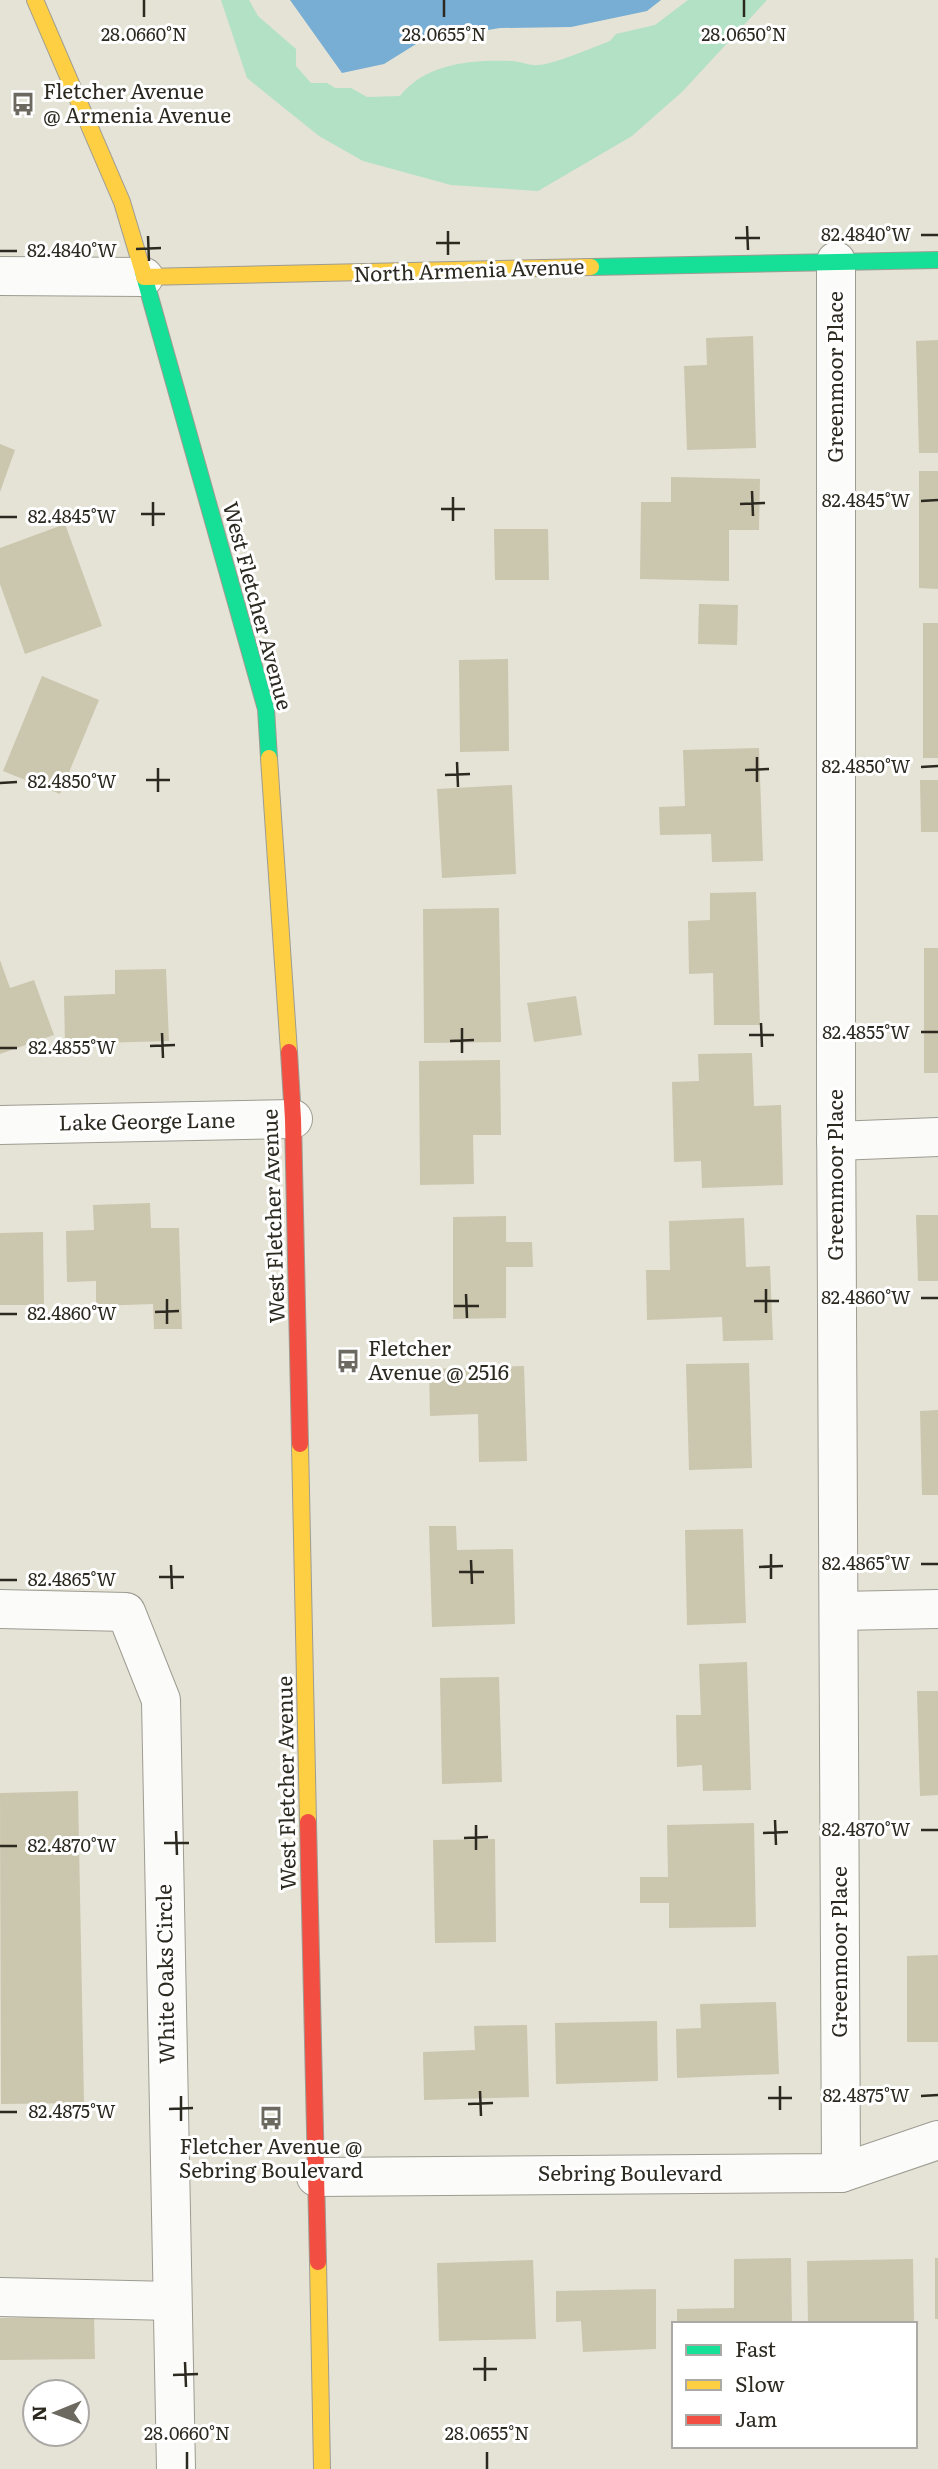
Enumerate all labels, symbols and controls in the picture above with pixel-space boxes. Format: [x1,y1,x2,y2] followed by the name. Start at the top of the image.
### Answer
[101,20,187,47] text: 28.0660°N
[402,20,486,47] text: 28.0655°N
[701,20,787,47] text: 28.0650°N
[43,74,231,129] place label: Fletcher Avenue @ Armenia Avenue
[9,90,37,118] bus stop icon: Fletcher Avenue @ Armenia Avenue
[821,220,911,247] text: 82.4840°W
[27,236,117,263] text: 82.4840°W
[353,249,585,288] street label: North Armenia Avenue
[818,291,849,463] street label: Greenmoor Place
[822,486,911,513] text: 82.4845°W
[217,498,302,713] street label: West Fletcher Avenue
[28,502,117,529] text: 82.4845°W
[821,752,911,779] text: 82.4850°W
[27,767,117,794] text: 82.4850°W
[822,1018,910,1045] text: 82.4855°W
[28,1033,116,1060] text: 82.4855°W
[818,1089,849,1261] street label: Greenmoor Place
[58,1102,236,1137] street label: Lake George Lane
[252,1108,291,1324] street label: West Fletcher Avenue
[821,1283,911,1310] text: 82.4860°W
[27,1299,117,1326] text: 82.4860°W
[368,1331,509,1386] place label: Fletcher Avenue @ 2516
[334,1347,362,1375] bus stop icon: Fletcher Avenue @ 2516
[822,1549,910,1576] text: 82.4865°W
[28,1565,116,1592] text: 82.4865°W
[267,1675,302,1891] street label: West Fletcher Avenue
[822,1815,911,1842] text: 82.4870°W
[28,1831,117,1858] text: 82.4870°W
[822,1866,853,2038] street label: Greenmoor Place
[146,1884,181,2064] street label: White Oaks Circle
[822,2081,910,2108] text: 82.4875°W
[28,2097,116,2124] text: 82.4875°W
[257,2104,285,2132] bus stop icon: Fletcher Avenue @ Sebring Boulevard
[179,2129,363,2184] place label: Fletcher Avenue @ Sebring Boulevard
[538,2156,722,2187] street label: Sebring Boulevard
[672,2322,917,2448] legend
[735,2332,776,2363] text: Fast
[735,2367,785,2398] text: Slow
[21,2378,91,2448] north arrow
[735,2402,777,2433] text: Jam
[24,2405,52,2422] text: N
[144,2419,230,2446] text: 28.0660°N
[445,2419,529,2446] text: 28.0655°N

